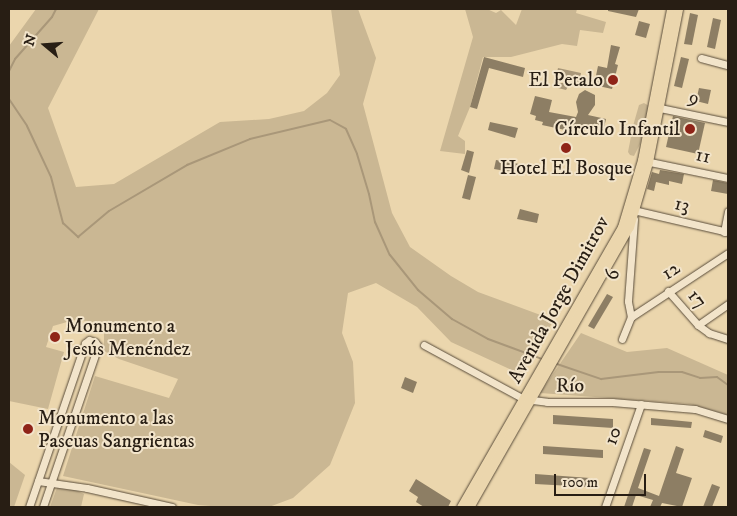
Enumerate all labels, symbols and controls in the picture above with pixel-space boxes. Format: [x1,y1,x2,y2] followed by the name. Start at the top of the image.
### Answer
[20,20,70,70] north arrow
[20,32,41,49] text: N
[528,68,603,92] place label: El Petalo
[607,74,619,86] marker: El Petalo
[687,85,701,111] street label: 9
[555,117,680,141] place label: Círculo Infantil
[684,123,696,135] marker: Círculo Infantil
[560,142,572,154] marker: Hotel El Bosque
[694,143,712,169] street label: 11
[500,156,632,180] place label: Hotel El Bosque
[672,192,692,218] street label: 13
[503,212,615,388] street label: Avenida Jorge Dimitrov
[657,256,685,286] street label: 12
[601,269,625,281] street label: 6
[682,284,712,314] street label: 17
[65,314,190,361] place label: Monumento a Jesús Menéndez
[49,331,61,343] marker: Monumento a Jesús Menéndez
[556,374,584,398] street label: Río
[38,406,194,453] place label: Monumento a las Pascuas Sangrientas
[22,423,34,435] marker: Monumento a las Pascuas Sangrientas
[599,424,627,448] street label: 10
[557,464,650,496] scale bar
[562,473,598,492] text: 100 m

